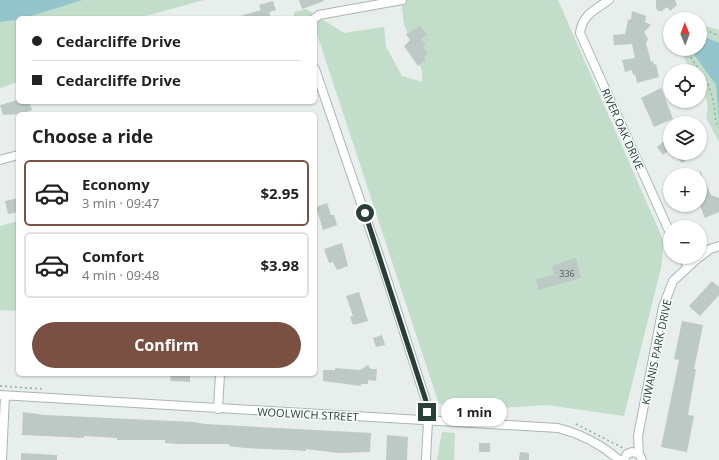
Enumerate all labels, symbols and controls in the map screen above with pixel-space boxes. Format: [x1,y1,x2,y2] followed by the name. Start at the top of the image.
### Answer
[663,12,707,56] north arrow
[663,12,707,264] map controls
[56,31,181,51] text: Cedarcliffe Drive
[663,64,707,108] button: locate
[56,70,181,90] text: Cedarcliffe Drive
[598,86,648,172] street label: RIVER OAK DRIVE
[663,116,707,160] button: layers
[32,124,153,148] text: Choose a ride
[663,168,707,212] button: +
[82,174,150,194] text: Economy
[34,175,70,211] icon: car
[260,183,299,203] text: $2.95
[82,194,159,212] text: 3 min · 09:47
[356,204,374,222] route start
[663,220,707,264] button: −
[82,246,144,266] text: Comfort
[34,247,70,283] icon: car
[260,255,299,275] text: $3.98
[82,266,159,284] text: 4 min · 09:48
[559,267,575,280] house number: 336
[637,298,675,406] street label: KIWANIS PARK DRIVE
[32,322,301,368] button: Confirm
[441,398,507,426] callout: 1 min
[418,403,436,421] route end
[456,403,492,421] text: 1 min
[257,404,359,424] street label: WOOLWICH STREET

